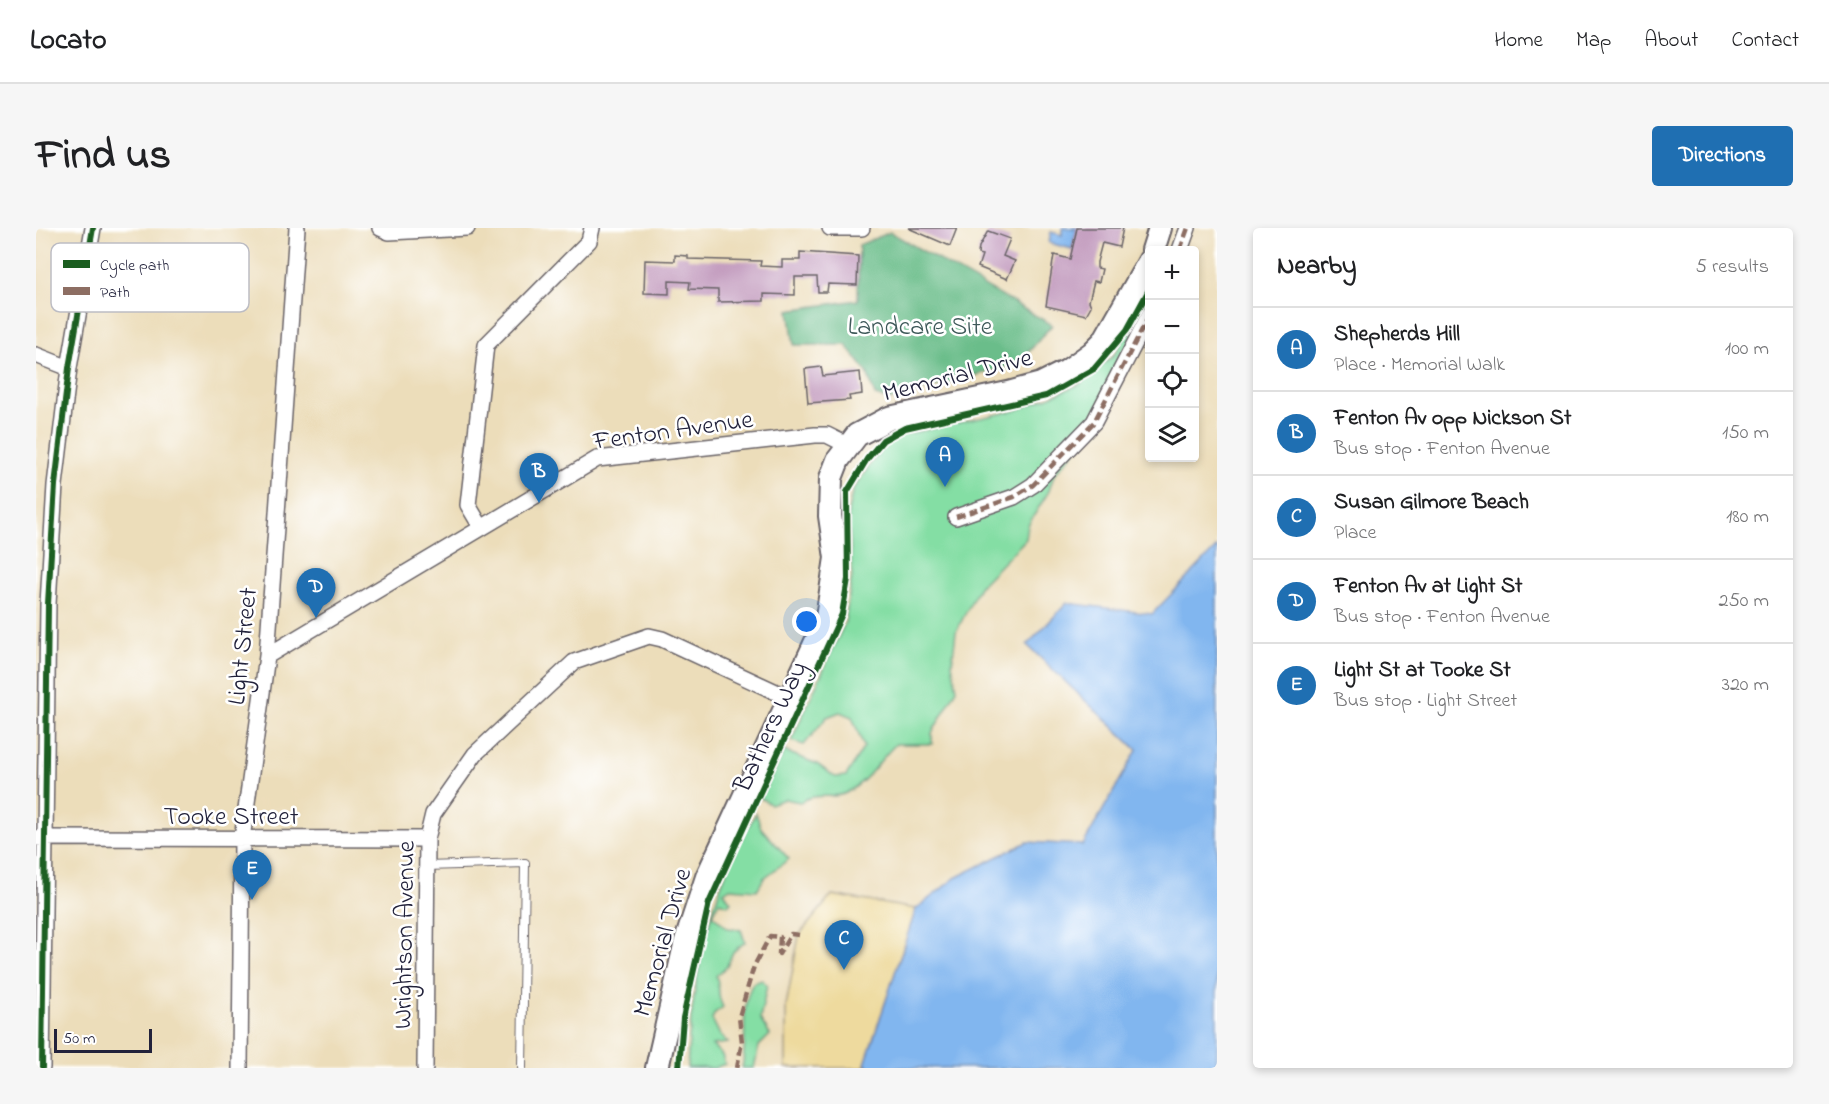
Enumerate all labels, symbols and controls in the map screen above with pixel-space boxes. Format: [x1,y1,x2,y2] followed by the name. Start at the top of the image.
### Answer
[30,21,106,62] text: Locato
[1494,26,1543,56] text: Home
[1576,26,1611,56] text: Map
[1644,26,1698,56] text: About
[1731,26,1799,56] text: Contact
[36,126,171,187] text: Find us
[1652,126,1793,186] button: Directions
[51,243,249,312] legend
[1145,246,1199,462] map controls
[1145,246,1199,300] button: +
[1277,248,1356,286] text: Nearby
[1696,253,1769,282] text: 5 results
[100,254,169,278] text: Cycle path
[100,281,130,305] text: Path
[1145,300,1199,354] button: −
[848,309,993,347] park label: Landcare Site
[1334,319,1460,351] text: Shepherds Hill
[1290,335,1303,364] text: A
[1725,335,1769,364] text: 100 m
[879,340,1037,414] street label: Memorial Drive
[1334,351,1505,380] text: Place · Memorial Walk
[1145,354,1199,408] button: locate
[590,402,756,462] street label: Fenton Avenue
[1334,403,1571,435] text: Fenton Av opp Nickson St
[1145,408,1199,462] button: layers
[1290,419,1303,448] text: B
[1722,419,1769,448] text: 150 m
[1334,435,1550,464] text: Bus stop · Fenton Avenue
[926,438,964,487] pin: A
[520,454,558,503] pin: B
[1334,487,1529,519] text: Susan Gilmore Beach
[1291,503,1302,532] text: C
[1726,503,1769,532] text: 180 m
[1334,519,1376,548] text: Place
[296,568,336,618] pin: D
[1334,571,1522,603] text: Fenton Av at Light St
[219,585,269,707] street label: Light Street
[1289,587,1304,616] text: D
[1718,587,1769,616] text: 250 m
[1334,603,1550,632] text: Bus stop · Fenton Avenue
[792,607,821,636] your location
[724,655,819,800] street label: Bathers Way
[1334,655,1511,687] text: Light St at Tooke St
[1290,671,1303,700] text: E
[1722,671,1769,700] text: 320 m
[1334,687,1517,716] text: Bus stop · Light Street
[163,799,299,837] street label: Tooke Street
[385,840,427,1030] street label: Wrightson Avenue
[232,850,272,900] pin: E
[625,864,703,1022] street label: Memorial Drive
[824,920,864,970] pin: C
[54,1026,152,1054] scale bar
[63,1027,95,1051] text: 50 m

